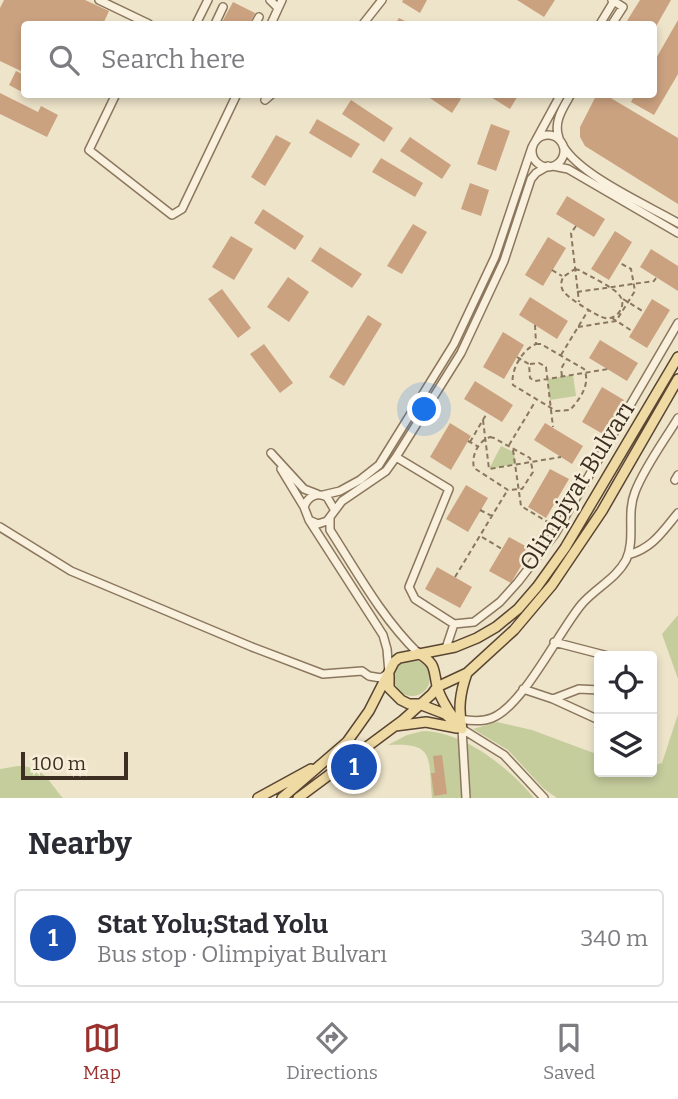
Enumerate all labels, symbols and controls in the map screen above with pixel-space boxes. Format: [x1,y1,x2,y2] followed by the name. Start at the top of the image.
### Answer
[21,21,657,98] search box
[45,41,83,79] icon: search
[101,44,245,75] text: Search here
[407,392,441,426] your location
[514,396,640,576] street label: Olimpiyat Bulvarı
[594,651,657,777] map controls
[594,651,657,714] button: locate
[594,714,657,777] button: layers
[331,741,377,793] pin: 1
[21,749,128,781] scale bar
[32,752,86,775] text: 100 m
[28,826,132,862] text: Nearby
[97,909,328,940] text: Stat Yolu;Stad Yolu
[48,924,58,952] text: 1
[580,924,648,952] text: 340 m
[97,940,387,968] text: Bus stop · Olimpiyat Bulvarı
[83,1019,121,1084] tab: Map
[286,1019,378,1084] tab: Directions
[543,1019,595,1084] tab: Saved

